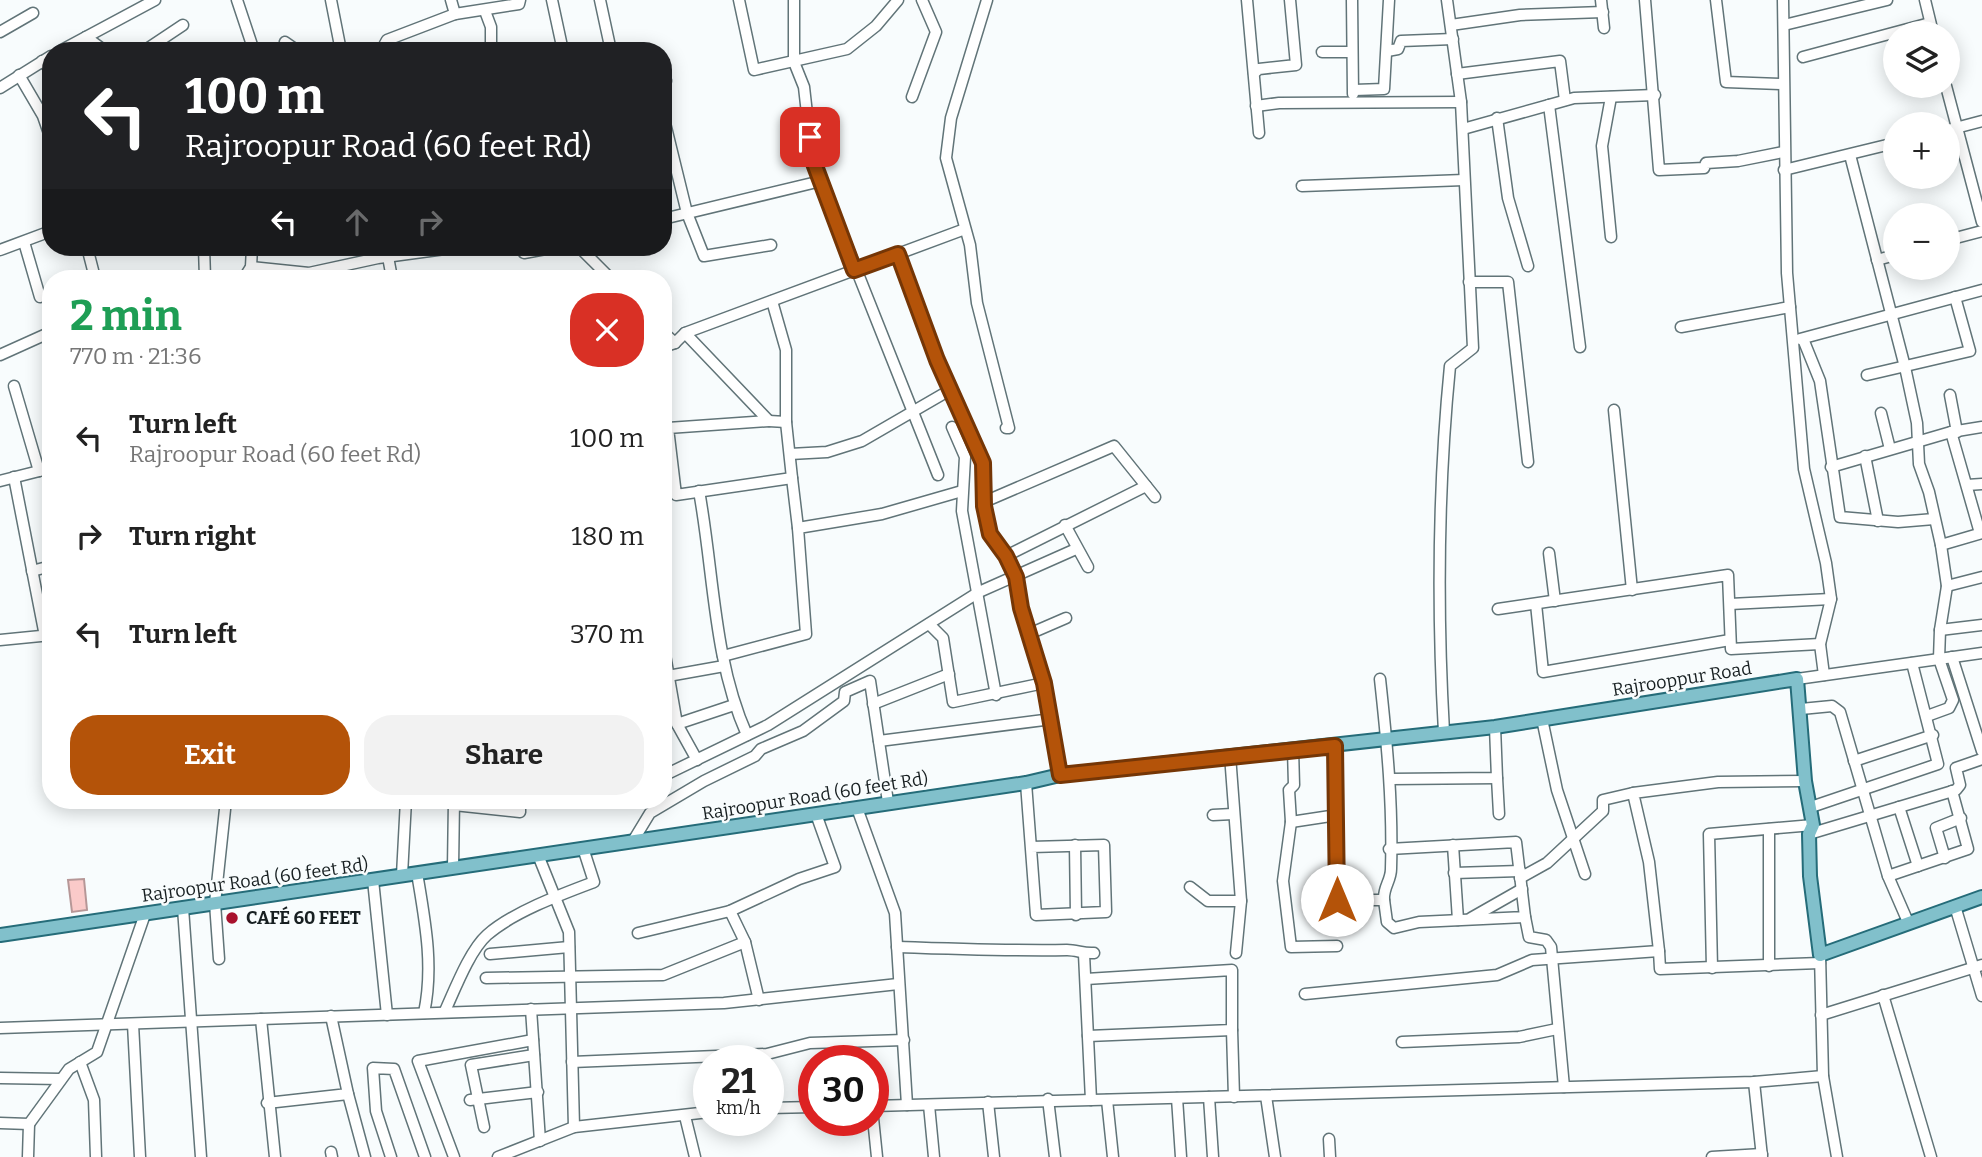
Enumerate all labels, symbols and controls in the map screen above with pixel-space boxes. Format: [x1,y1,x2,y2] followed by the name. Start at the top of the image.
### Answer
[1883,21,1960,280] map controls
[1883,21,1960,98] button: layers
[185,67,324,126] text: 100 m
[70,70,161,161] icon: left
[780,107,840,167] pin
[1883,112,1960,189] button: +
[791,118,829,156] icon: arrive
[185,127,592,165] text: Rajroopur Road (60 feet Rd)
[265,203,303,241] icon: left
[338,203,376,241] icon: ahead
[411,203,449,241] icon: right
[1883,203,1960,280] button: −
[70,291,182,341] text: 2 min
[570,293,644,367] button: close
[70,342,201,370] text: 770 m · 21:36
[129,409,237,440] text: Turn left
[70,419,108,457] icon: left
[570,423,644,454] text: 100 m
[129,440,421,468] text: Rajroopur Road (60 feet Rd)
[70,517,108,555] icon: right
[129,521,256,552] text: Turn right
[571,521,644,552] text: 180 m
[70,615,108,653] icon: left
[129,619,237,650] text: Turn left
[570,619,644,650] text: 370 m
[1611,657,1754,701] street label: Rajrooppur Road
[70,715,350,795] button: Exit
[364,715,644,795] button: Share
[700,767,930,825] street label: Rajroopur Road (60 feet Rd)
[140,853,370,907] street label: Rajroopur Road (60 feet Rd)
[1300,863,1374,937] position arrow
[246,906,361,929] place label: CAFÉ 60 FEET
[224,910,240,926] marker: CAFÉ 60 FEET
[798,1045,889,1136] speed limit sign: 30
[721,1060,756,1102] text: 21
[716,1097,761,1119] text: km/h

